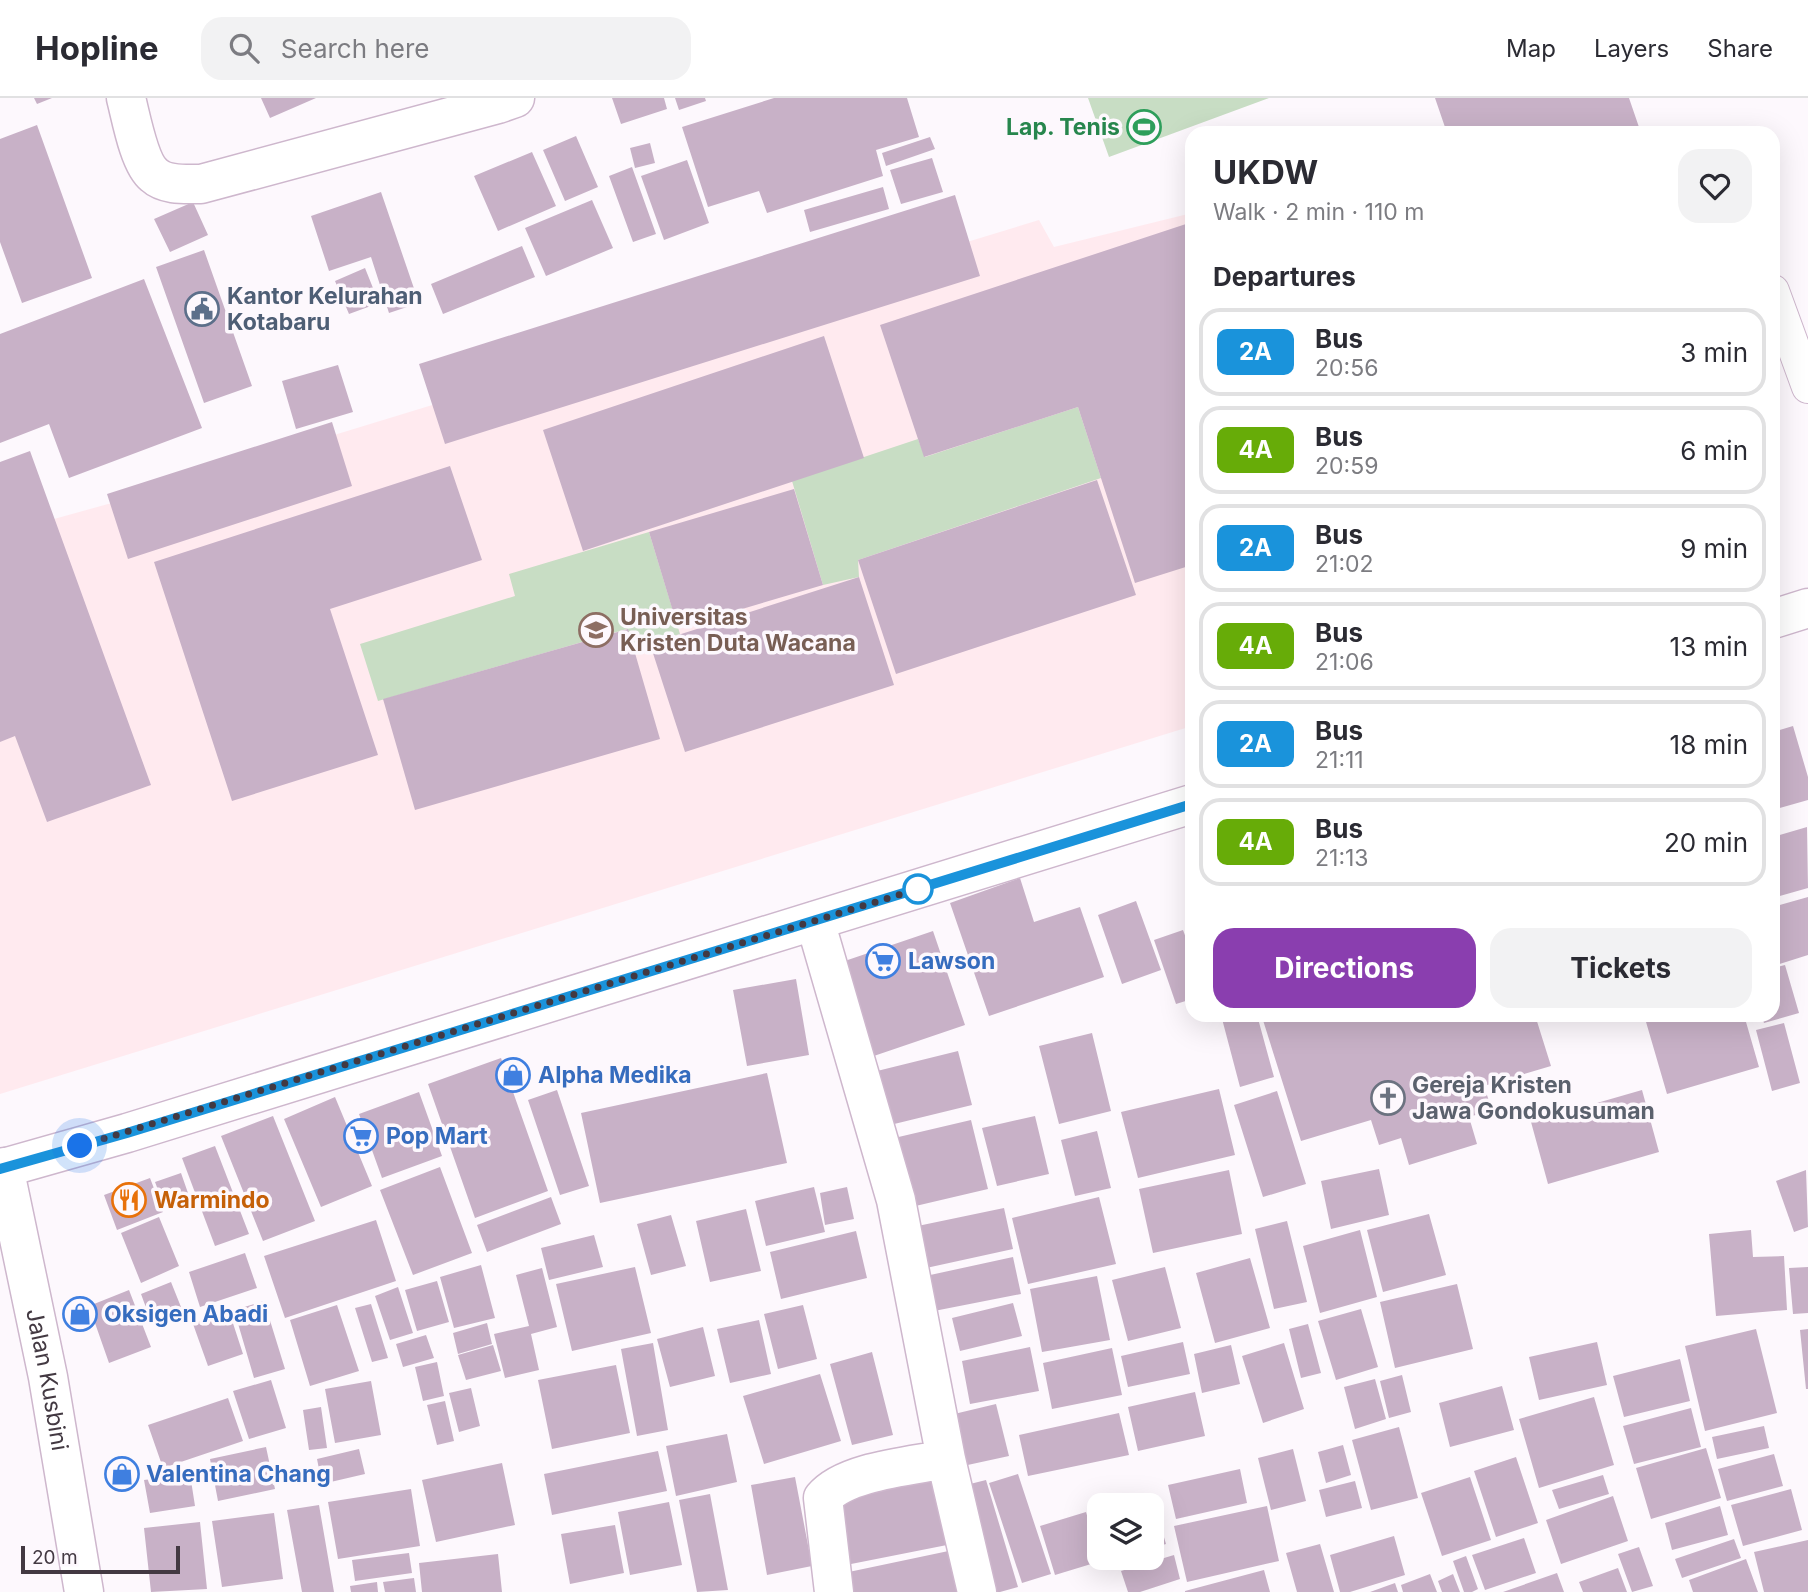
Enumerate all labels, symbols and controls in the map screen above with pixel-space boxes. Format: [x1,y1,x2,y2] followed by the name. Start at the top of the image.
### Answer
[201,17,691,80] search box
[35,28,159,68] text: Hopline
[225,29,263,67] icon: search
[281,33,429,64] text: Search here
[1506,34,1556,63] text: Map
[1594,34,1669,63] text: Layers
[1707,34,1773,63] text: Share
[1125,108,1163,146] sports icon: Lap. Tenis
[1006,113,1120,141] place label: Lap. Tenis
[1678,149,1752,223] button: heart
[1213,152,1318,192] text: UKDW
[1213,198,1424,226] text: Walk · 2 min · 110 m
[1213,261,1356,292] text: Departures
[227,282,423,336] place label: Kantor Kelurahan Kotabaru
[183,290,221,328] public building icon: Kantor Kelurahan Kotabaru
[1315,323,1363,354] text: Bus
[1239,337,1272,366] text: 2A
[1680,337,1748,368] text: 3 min
[1315,354,1378,382] text: 20:56
[1315,421,1363,452] text: Bus
[1238,435,1273,464] text: 4A
[1680,435,1748,466] text: 6 min
[1315,452,1378,480] text: 20:59
[1315,519,1363,550] text: Bus
[1239,533,1272,562] text: 2A
[1680,533,1748,564] text: 9 min
[1315,550,1374,578] text: 21:02
[620,603,856,657] place label: Universitas Kristen Duta Wacana
[577,611,615,649] school or university icon: Universitas Kristen Duta Wacana
[1315,617,1363,648] text: Bus
[1238,631,1273,660] text: 4A
[1670,631,1748,662] text: 13 min
[1315,648,1374,676] text: 21:06
[1315,715,1363,746] text: Bus
[1239,729,1272,758] text: 2A
[1670,729,1748,760] text: 18 min
[1315,746,1364,774] text: 21:11
[1315,813,1363,844] text: Bus
[1238,827,1273,856] text: 4A
[1664,827,1748,858] text: 20 min
[1315,844,1369,872] text: 21:13
[903,874,933,904] unlabelled marker
[1213,928,1476,1008] button: Directions
[1490,928,1752,1008] button: Tickets
[864,942,902,980] supermarket icon: Lawson
[908,947,995,975] place label: Lawson
[494,1056,532,1094] shop icon: Alpha Medika
[538,1061,692,1089] place label: Alpha Medika
[1412,1071,1655,1125] place label: Gereja Kristen Jawa Gondokusuman
[1369,1079,1407,1117] church icon: Gereja Kristen Jawa Gondokusuman
[342,1117,380,1155] supermarket icon: Pop Mart
[386,1122,488,1150] place label: Pop Mart
[62,1128,97,1163] your location
[110,1181,148,1219] restaurant icon: Warmindo
[154,1186,270,1214] place label: Warmindo
[61,1295,99,1333] shop icon: Oksigen Abadi
[104,1300,268,1328] place label: Oksigen Abadi
[20,1306,74,1453] street label: Jalan Kusbini
[103,1455,141,1493] shop icon: Valentina Chang
[146,1460,331,1488] place label: Valentina Chang
[1087,1493,1164,1570] map controls
[1087,1493,1164,1570] button: layers
[21,1543,180,1575] scale bar
[32,1546,78,1569] text: 20 m

